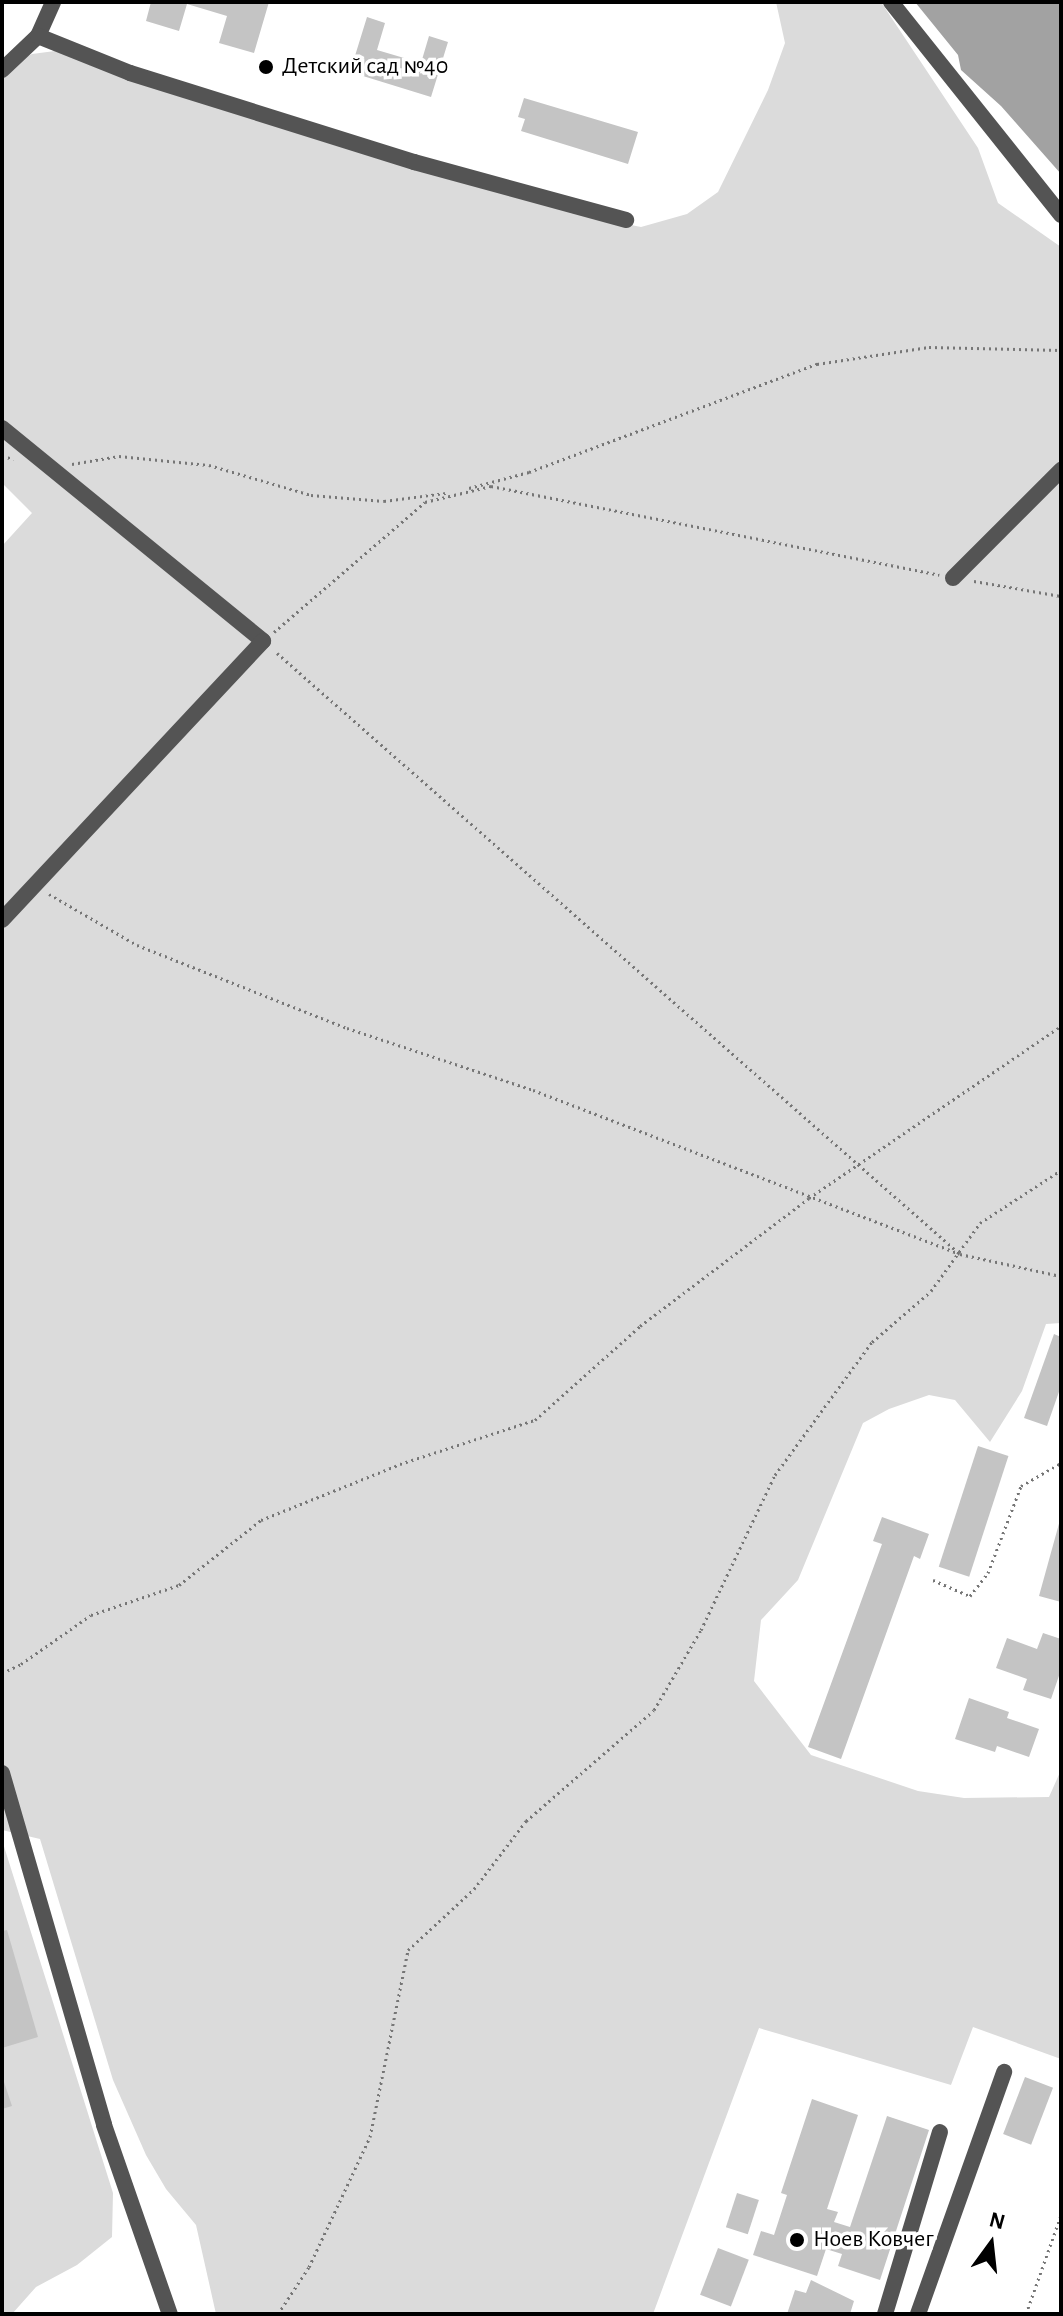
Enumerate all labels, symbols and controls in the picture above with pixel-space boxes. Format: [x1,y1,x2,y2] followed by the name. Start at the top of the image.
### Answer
[282,53,448,81] place label: Детский сад №40
[257,58,275,76] marker: Детский сад №40
[951,2204,1031,2284] north arrow
[987,2208,1007,2233] text: N
[813,2226,934,2254] place label: Ноев Ковчег
[788,2231,806,2249] marker: Ноев Ковчег

